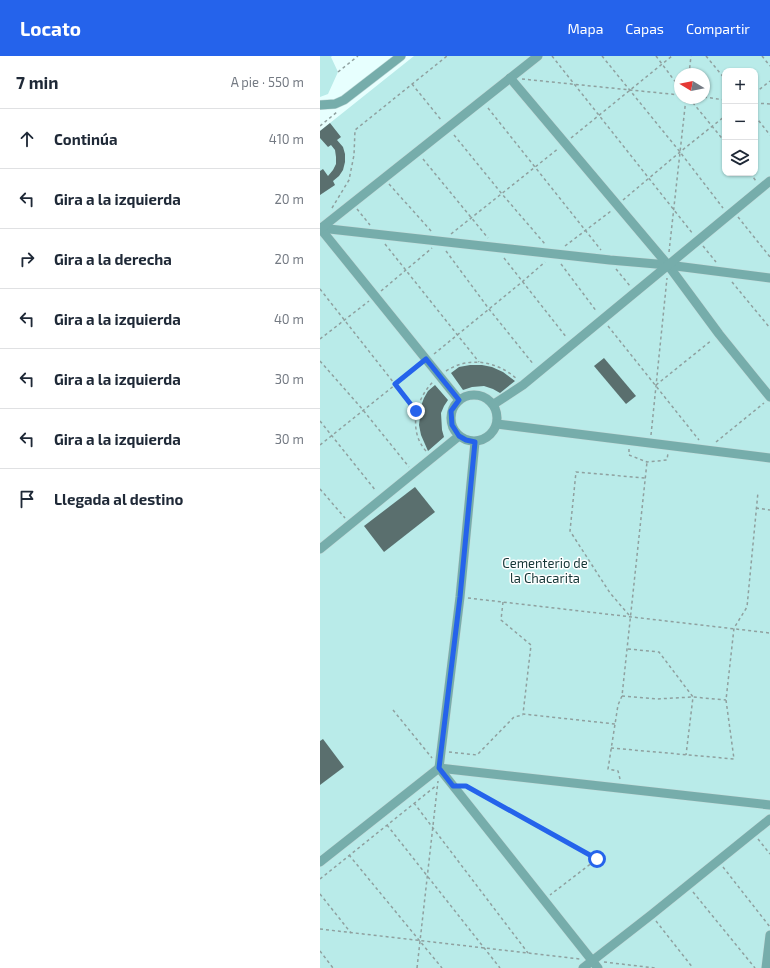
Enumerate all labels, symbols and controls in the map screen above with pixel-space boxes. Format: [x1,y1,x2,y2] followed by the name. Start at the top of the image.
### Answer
[20,17,81,40] text: Locato
[568,20,603,37] text: Mapa
[625,20,664,37] text: Capas
[686,20,750,37] text: Compartir
[674,68,710,104] north arrow
[722,68,758,176] map controls
[722,68,758,104] button: +
[16,72,59,92] text: 7 min
[231,74,304,90] text: A pie · 550 m
[722,104,758,140] button: −
[16,128,38,150] icon: ahead
[54,130,117,148] text: Continúa
[269,131,304,147] text: 410 m
[722,140,758,176] button: layers
[16,188,38,210] icon: left
[54,190,181,208] text: Gira a la izquierda
[275,191,304,207] text: 20 m
[16,248,38,270] icon: right
[54,250,172,268] text: Gira a la derecha
[275,251,304,267] text: 20 m
[16,308,38,330] icon: left
[54,310,181,328] text: Gira a la izquierda
[274,311,304,327] text: 40 m
[16,368,38,390] icon: left
[54,370,181,388] text: Gira a la izquierda
[275,371,304,387] text: 30 m
[407,402,425,420] route end
[16,428,38,450] icon: left
[54,430,181,448] text: Gira a la izquierda
[275,431,304,447] text: 30 m
[16,488,38,510] icon: arrive
[54,490,183,508] text: Llegada al destino
[502,555,588,586] park label: Cementerio de la Chacarita
[588,850,606,868] route start

